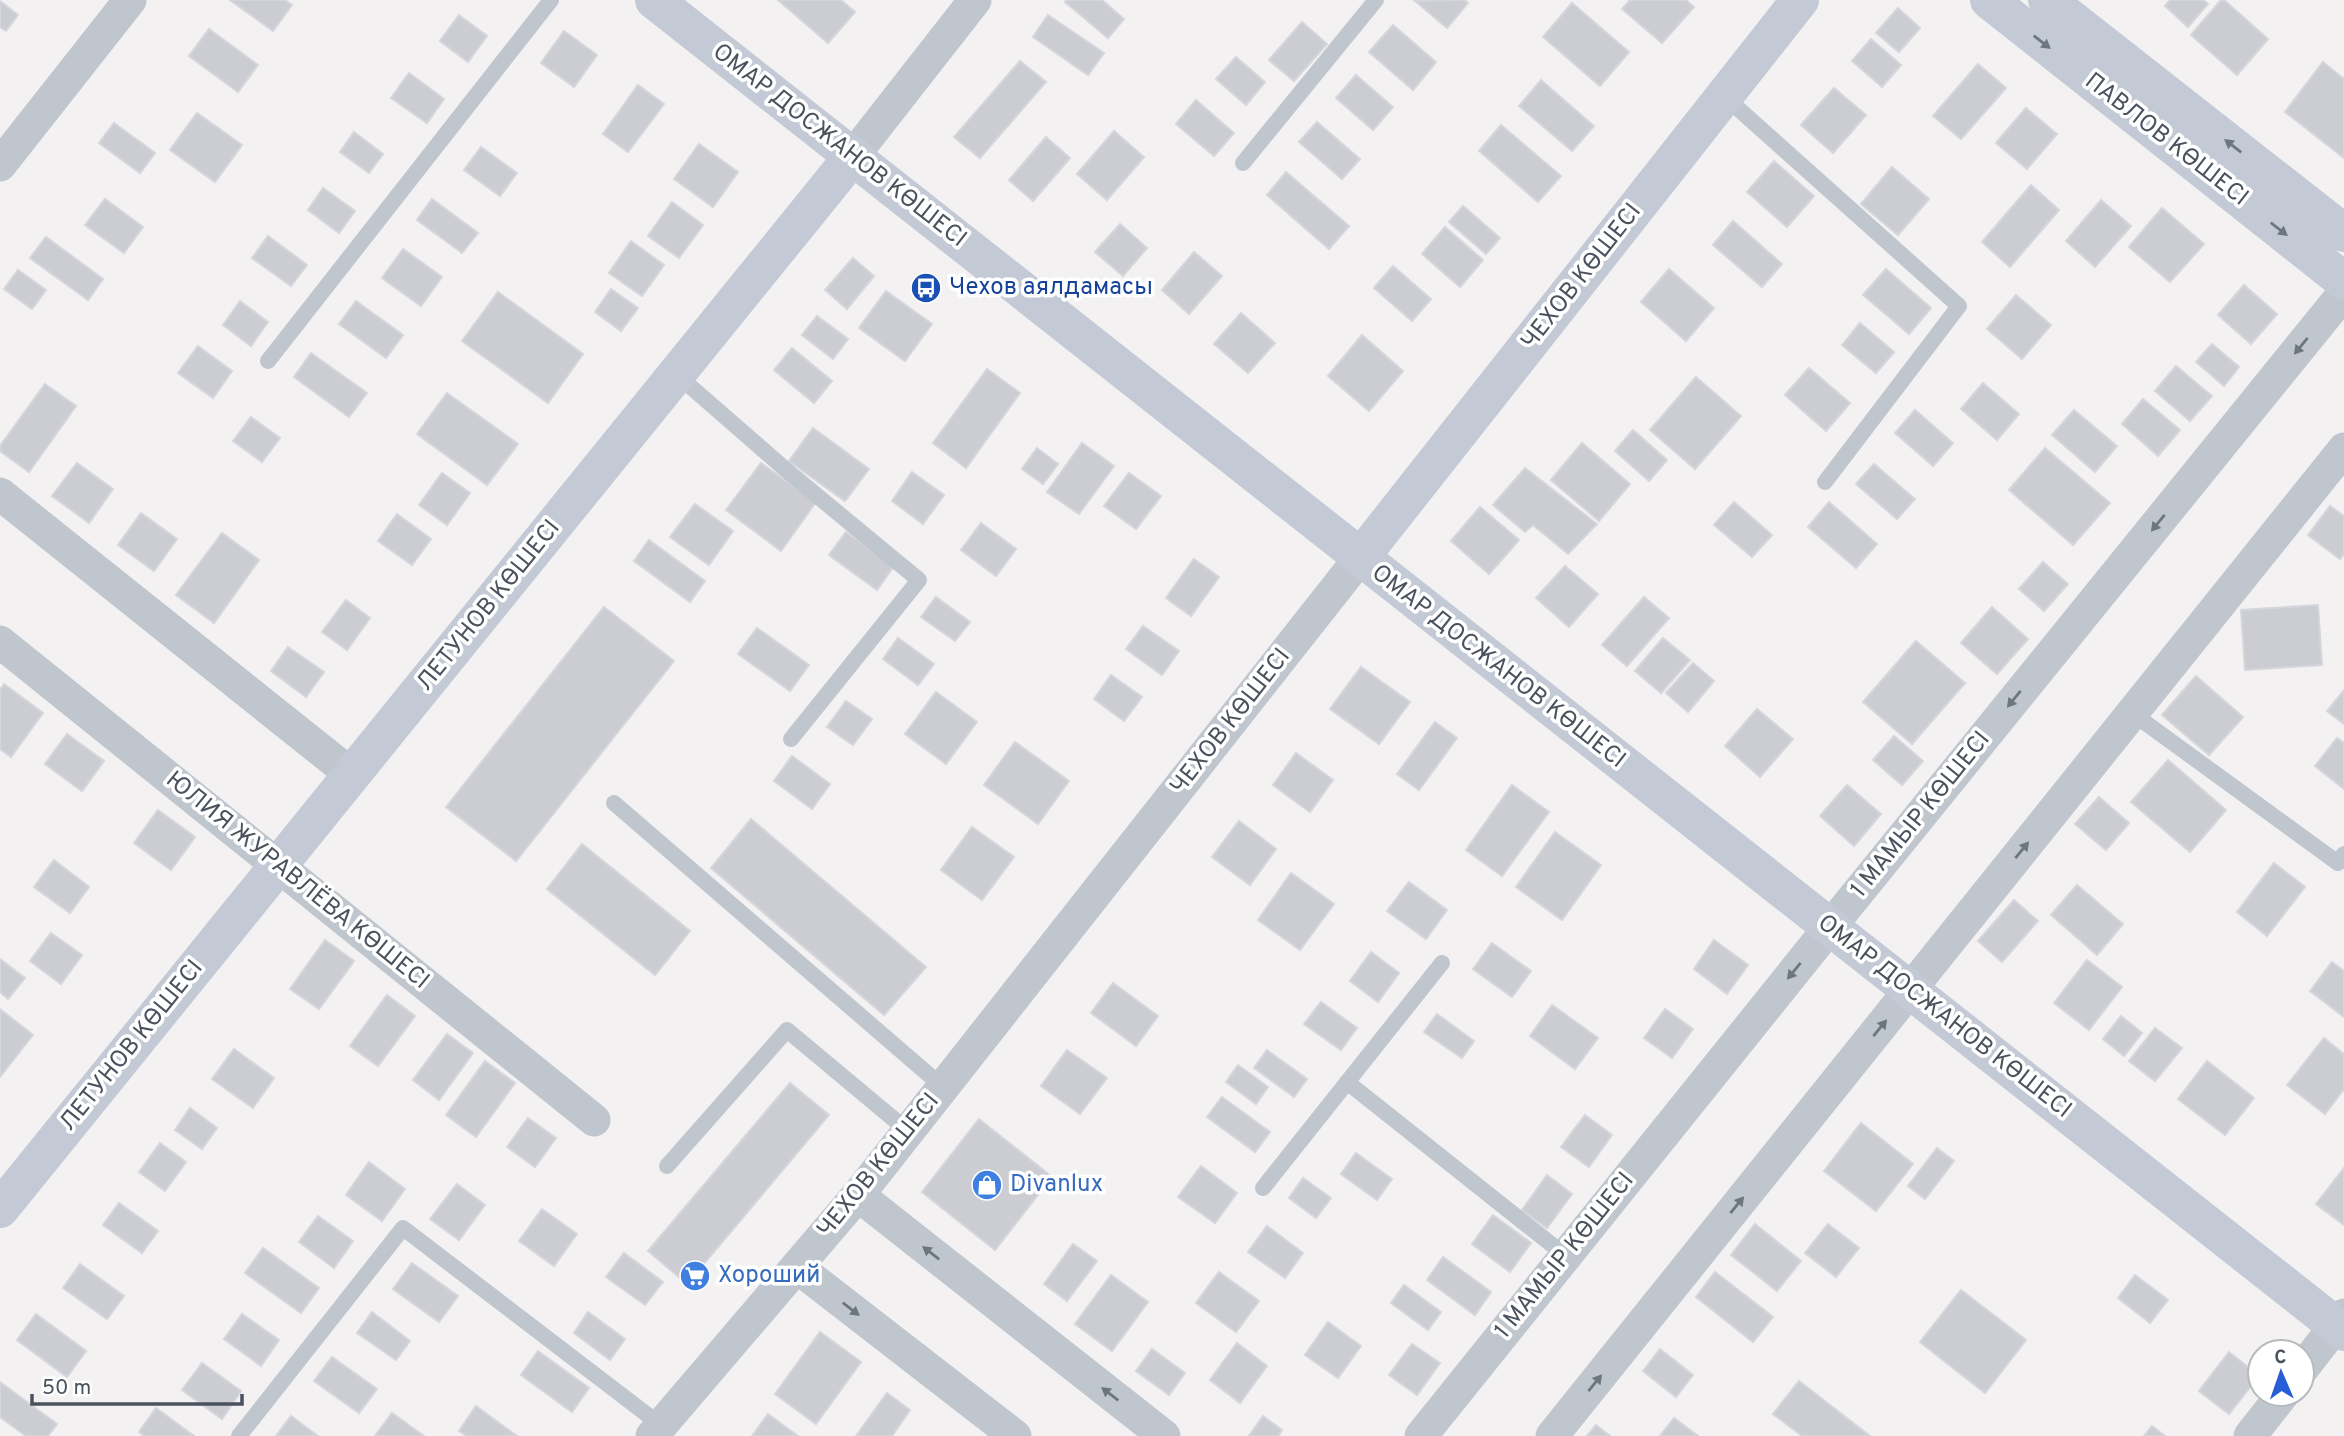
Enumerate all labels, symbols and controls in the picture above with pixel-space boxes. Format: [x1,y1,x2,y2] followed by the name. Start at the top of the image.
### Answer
[2033,35,2051,50] one-way arrow
[706,37,972,255] street label: ОМАР ДОСЖАНОВ КӨШЕСІ
[2078,67,2254,213] street label: ПАВЛОВ КӨШЕСІ
[2224,138,2242,153] one-way arrow
[1516,198,1648,356] street label: ЧЕХОВ КӨШЕСІ
[2270,221,2287,236] one-way arrow
[909,271,943,305] bus stop icon: Чехов аялдамасы
[949,273,1153,303] place label: Чехов аялдамасы
[2294,337,2309,355] one-way arrow
[2150,513,2165,531] one-way arrow
[411,514,567,698] street label: ЛЕТУНОВ КӨШЕСІ
[1365,558,1631,776] street label: ОМАР ДОСЖАНОВ КӨШЕСІ
[1165,643,1297,801] street label: ЧЕХОВ КӨШЕСІ
[2007,690,2022,708] one-way arrow
[1845,726,1997,904] street label: 1 МАМЫР КӨШЕСІ
[159,764,436,997] street label: ЮЛИЯ ЖУРАВЛЁВА КӨШЕСІ
[2014,842,2029,859] one-way arrow
[1811,908,2077,1126] street label: ОМАР ДОСЖАНОВ КӨШЕСІ
[54,954,210,1138] street label: ЛЕТУНОВ КӨШЕСІ
[1787,962,1802,980] one-way arrow
[1872,1019,1887,1037] one-way arrow
[811,1088,947,1244] street label: ЧЕХОВ КӨШЕСІ
[1489,1167,1641,1345] street label: 1 МАМЫР КӨШЕСІ
[970,1168,1004,1202] shop icon: Divanlux
[1010,1170,1103,1200] place label: Divanlux
[1730,1197,1745,1215] one-way arrow
[923,1246,941,1261] one-way arrow
[678,1259,712,1293] supermarket icon: Хороший
[718,1261,820,1291] place label: Хороший
[842,1301,860,1315] one-way arrow
[2246,1338,2316,1408] north arrow
[2274,1346,2287,1370] text: С
[32,1362,242,1406] scale bar
[1587,1374,1602,1391] one-way arrow
[42,1375,91,1402] text: 50 m
[1102,1386,1120,1401] one-way arrow

